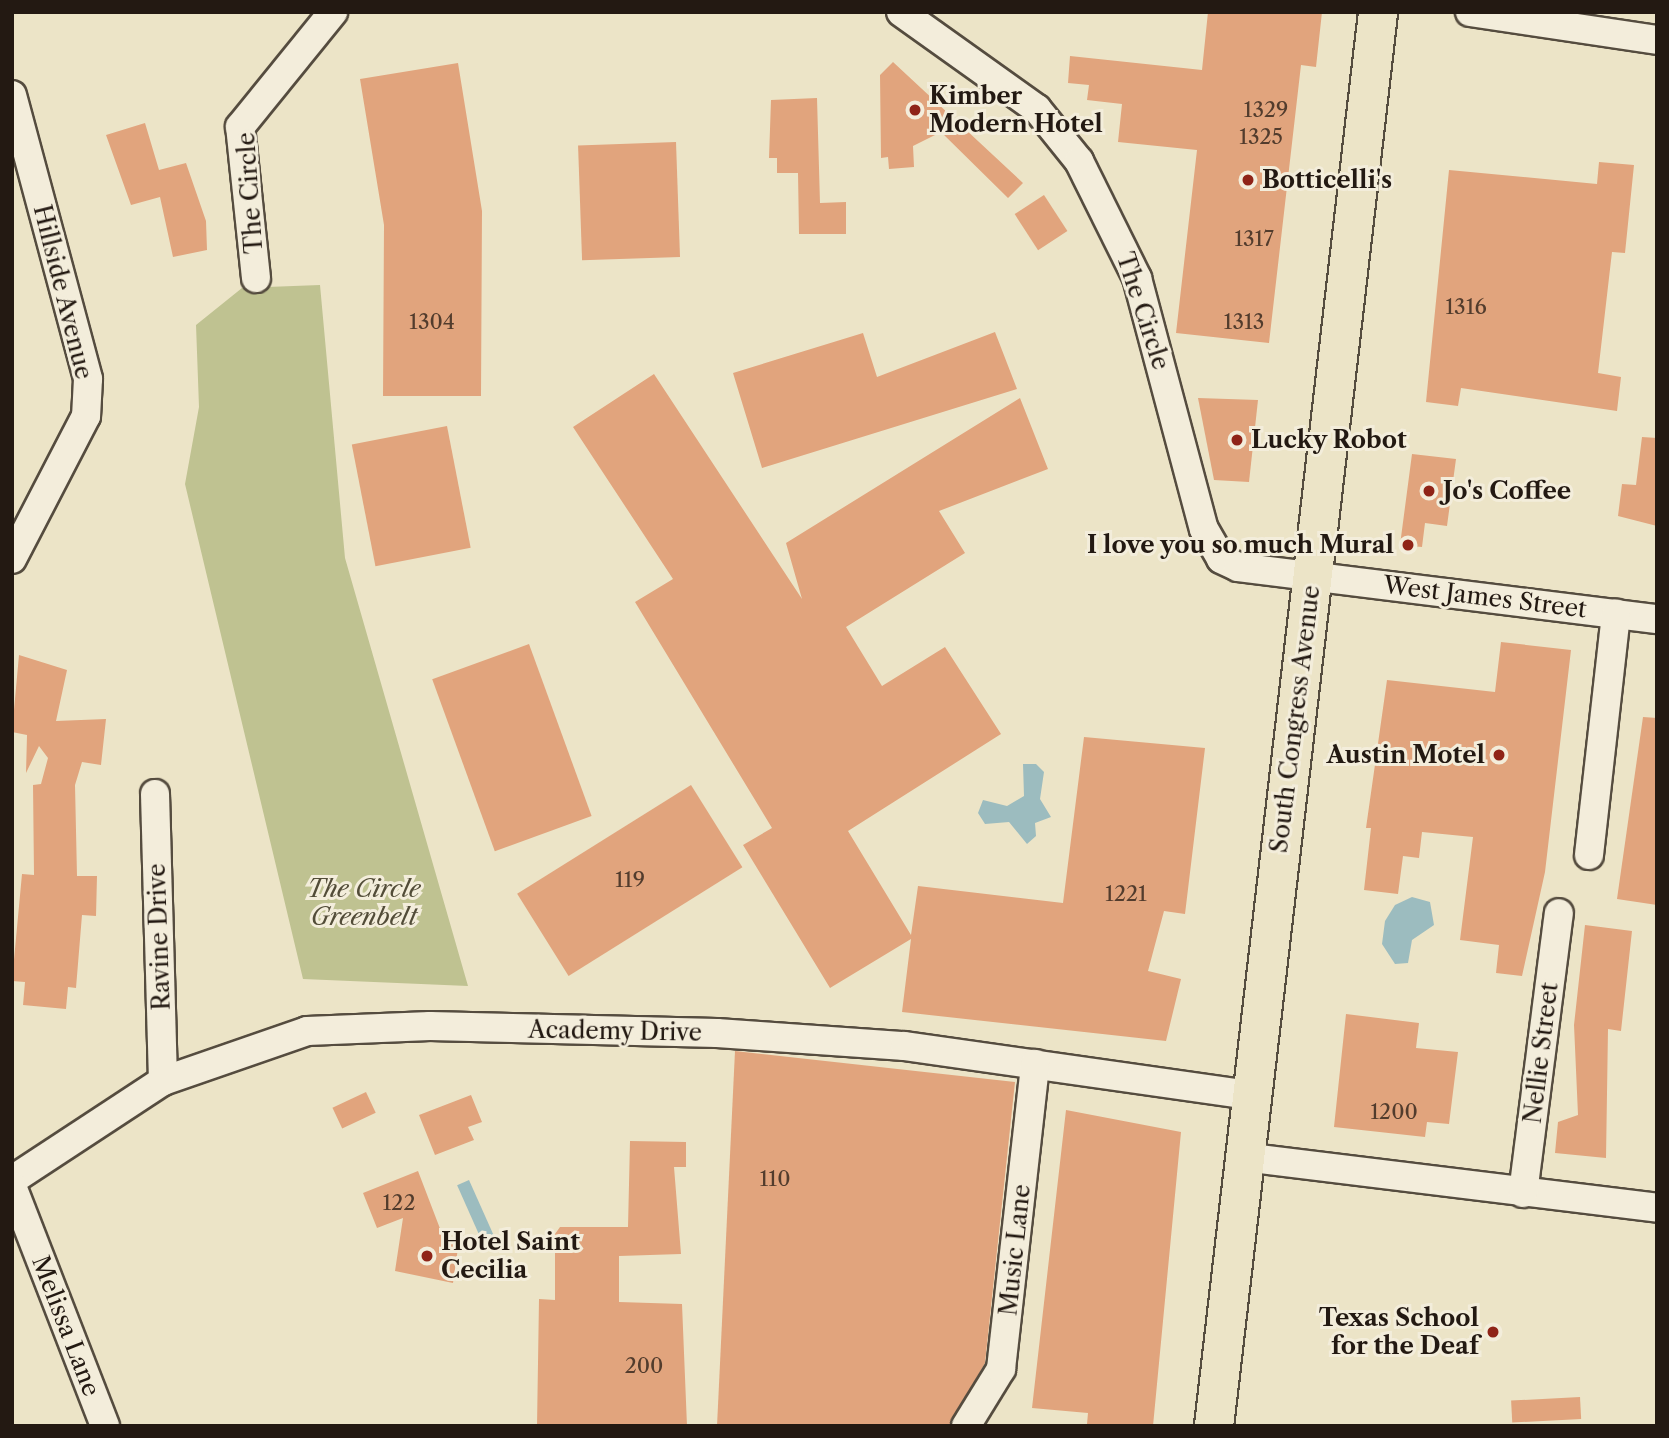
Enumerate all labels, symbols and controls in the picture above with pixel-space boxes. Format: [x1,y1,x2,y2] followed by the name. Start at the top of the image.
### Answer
[929,82,1103,138] place label: Kimber Modern Hotel
[1244,97,1288,123] house number: 1329
[907,102,923,118] marker: Kimber Modern Hotel
[1239,124,1283,150] house number: 1325
[231,131,269,255] street label: The Circle
[1262,166,1392,194] place label: Botticelli's
[1240,172,1256,188] marker: Botticelli's
[27,201,99,383] street label: Hillside Avenue
[1234,226,1274,252] house number: 1317
[1111,249,1175,373] street label: The Circle
[1445,294,1487,320] house number: 1316
[409,309,455,335] house number: 1304
[1224,309,1264,335] house number: 1313
[1251,426,1407,454] place label: Lucky Robot
[1229,432,1245,448] marker: Lucky Robot
[1443,477,1571,505] place label: Jo's Coffee
[1421,483,1437,499] marker: Jo's Coffee
[1086,531,1394,559] place label: I love you so much Mural
[1400,537,1416,553] marker: I love you so much Mural
[1382,570,1588,624] street label: West James Street
[1264,583,1326,855] street label: South Congress Avenue
[1327,741,1485,769] place label: Austin Motel
[1491,747,1507,763] marker: Austin Motel
[142,863,176,1011] street label: Ravine Drive
[615,867,645,893] house number: 119
[307,875,421,931] park label: The Circle Greenbelt
[1105,881,1147,907] house number: 1221
[1518,981,1564,1125] street label: Nellie Street
[527,1015,703,1047] street label: Academy Drive
[1370,1099,1418,1125] house number: 1200
[760,1166,790,1192] house number: 110
[994,1183,1036,1317] street label: Music Lane
[383,1190,415,1216] house number: 122
[441,1228,580,1284] place label: Hotel Saint Cecilia
[419,1248,435,1264] marker: Hotel Saint Cecilia
[26,1252,106,1400] street label: Melissa Lane
[1319,1304,1479,1360] place label: Texas School for the Deaf
[1485,1324,1501,1340] marker: Texas School for the Deaf
[625,1353,663,1379] house number: 200

